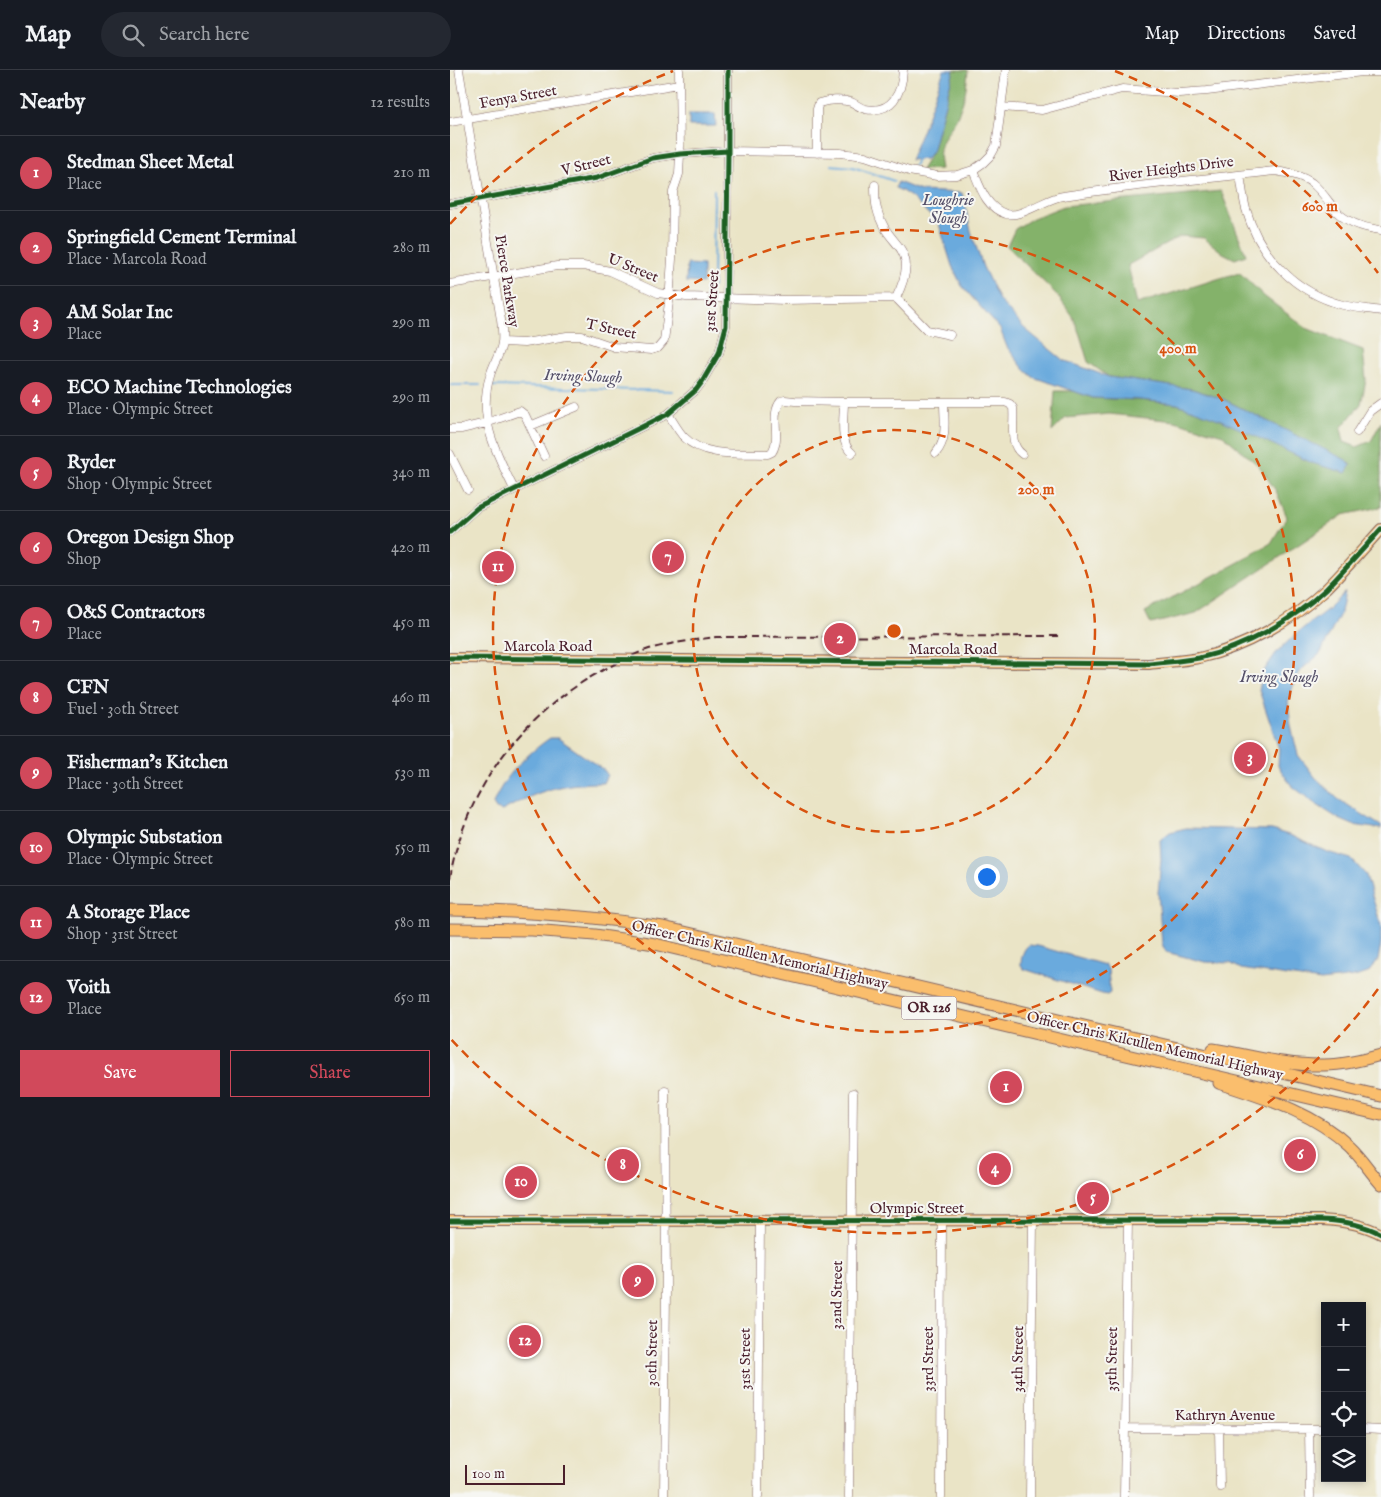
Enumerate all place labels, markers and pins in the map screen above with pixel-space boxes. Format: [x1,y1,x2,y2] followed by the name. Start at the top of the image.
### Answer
[652,538,684,576] pin: 7
[482,548,514,586] pin: 11
[824,620,856,658] pin: 2
[885,622,903,640] centre of rings
[1234,739,1266,777] pin: 3
[990,1068,1022,1106] pin: 1
[1284,1136,1316,1174] pin: 6
[607,1146,639,1184] pin: 8
[979,1150,1011,1188] pin: 4
[505,1163,537,1201] pin: 10
[1077,1179,1109,1217] pin: 5
[622,1262,654,1300] pin: 9
[509,1322,541,1360] pin: 12

